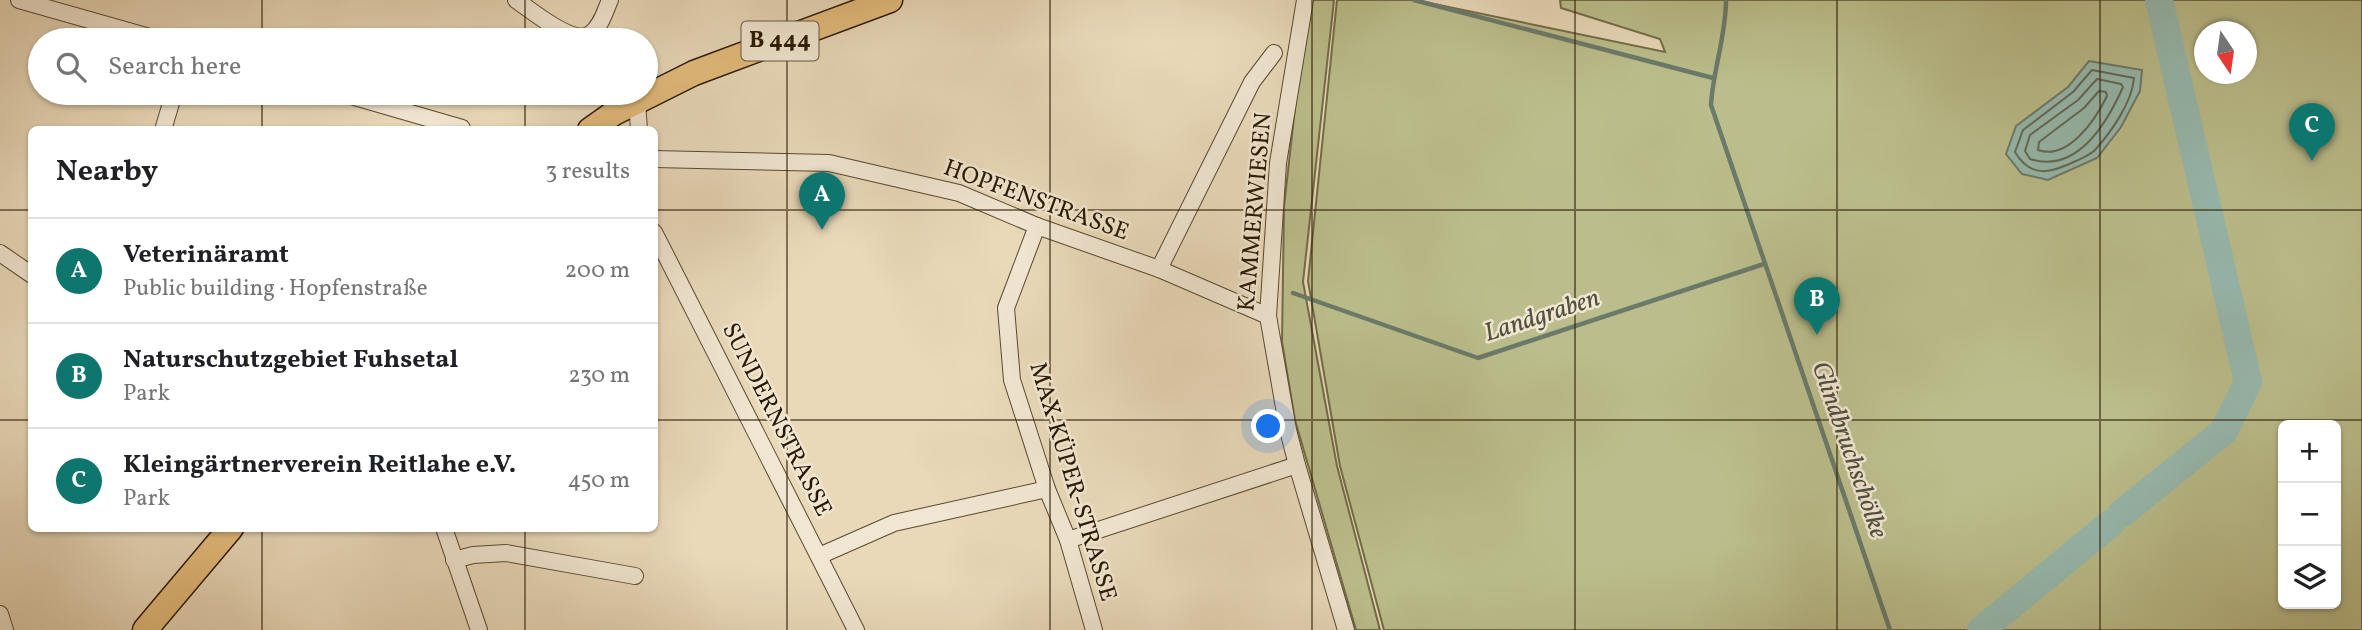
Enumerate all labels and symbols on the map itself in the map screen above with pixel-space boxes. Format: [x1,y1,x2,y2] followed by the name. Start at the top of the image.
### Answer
[2194,21,2257,84] north arrow
[742,22,818,60] road number: B 444
[2289,103,2335,161] pin: C
[1230,111,1282,313] street label: KAMMERWIESEN
[938,152,1134,250] street label: HOPFENSTRASSE
[799,172,845,230] pin: A
[1794,277,1840,335] pin: B
[1480,280,1604,352] water label: Landgraben
[712,317,840,523] street label: SUNDERNSTRASSE
[1802,357,1896,544] water label: Glindbruchschölke
[1019,358,1125,606] street label: MAX-KÜPER-STRASSE
[1251,409,1285,443] your location

